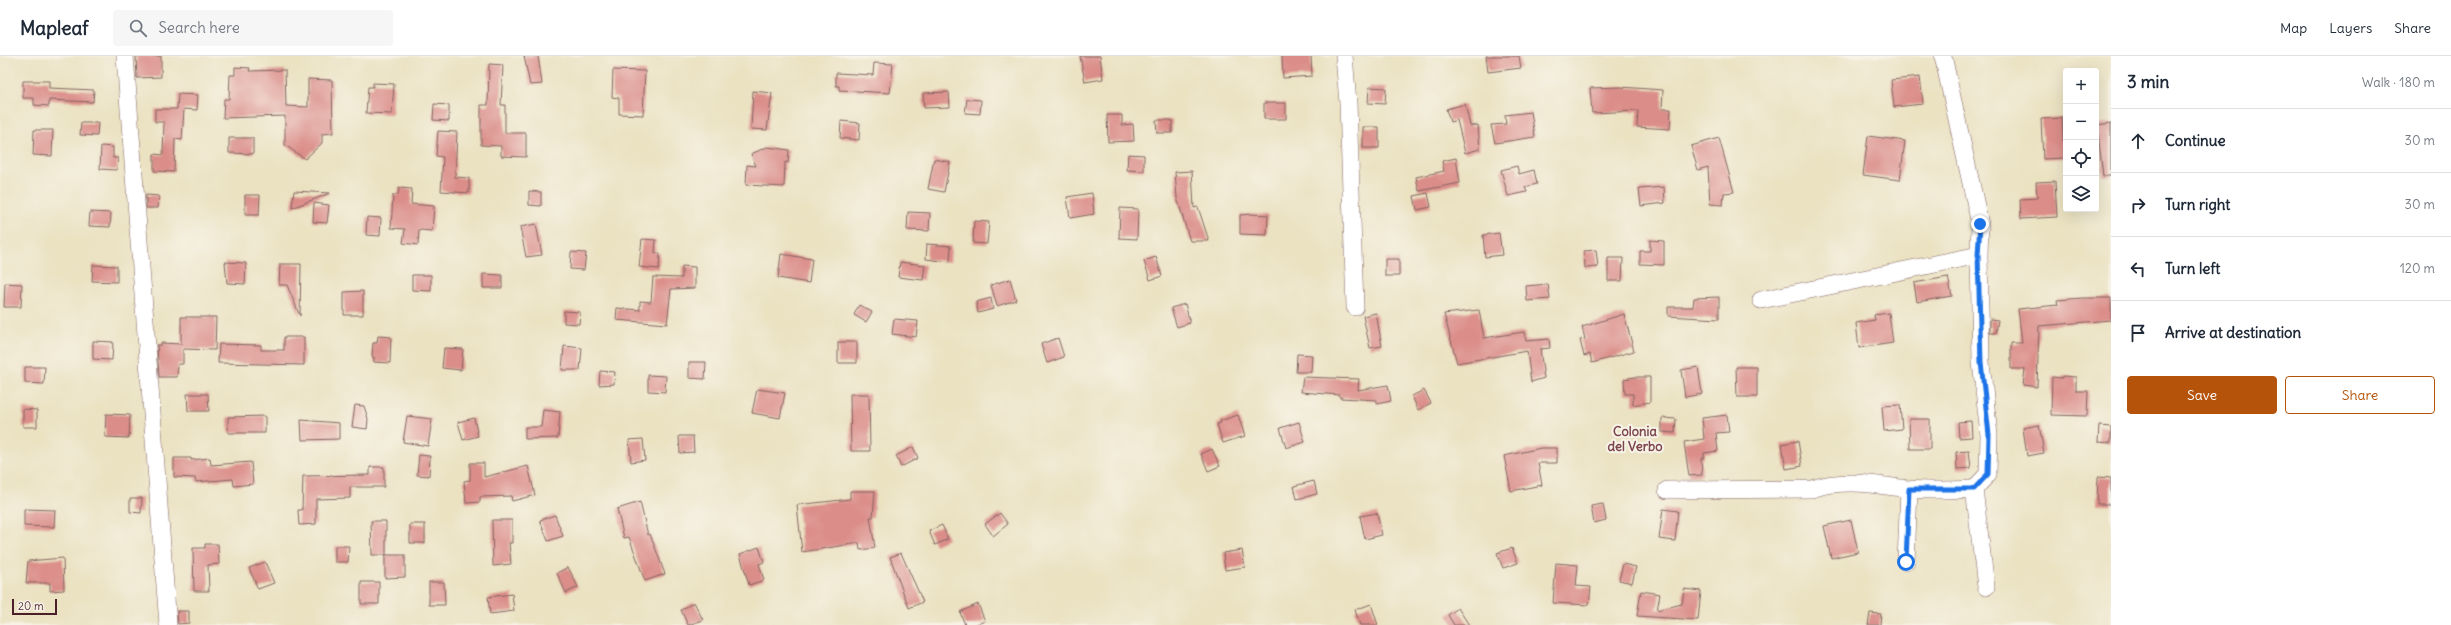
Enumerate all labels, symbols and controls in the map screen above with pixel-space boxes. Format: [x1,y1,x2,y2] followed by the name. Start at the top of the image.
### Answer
[113,10,393,46] search box
[20,16,89,40] text: Mapleaf
[127,17,149,39] icon: search
[159,18,240,37] text: Search here
[2280,19,2307,37] text: Map
[2329,19,2372,37] text: Layers
[2394,19,2431,37] text: Share
[2063,68,2099,212] map controls
[2063,68,2099,104] button: +
[2127,71,2169,93] text: 3 min
[2362,74,2435,91] text: Walk · 180 m
[2063,104,2099,140] button: −
[2127,130,2149,152] icon: ahead
[2165,131,2226,150] text: Continue
[2405,132,2435,149] text: 30 m
[2063,140,2099,176] button: locate
[2063,176,2099,212] button: layers
[2127,194,2149,216] icon: right
[2165,195,2230,214] text: Turn right
[2405,196,2435,213] text: 30 m
[1971,215,1989,233] route end
[2127,258,2149,280] icon: left
[2165,259,2220,278] text: Turn left
[2400,260,2435,277] text: 120 m
[2127,322,2149,344] icon: arrive
[2165,323,2301,342] text: Arrive at destination
[2127,376,2277,414] button: Save
[2285,376,2435,414] button: Share
[1607,423,1663,455] district label: Colonia del Verbo
[1897,553,1915,571] route start
[12,597,57,616] scale bar
[18,599,44,613] text: 20 m

